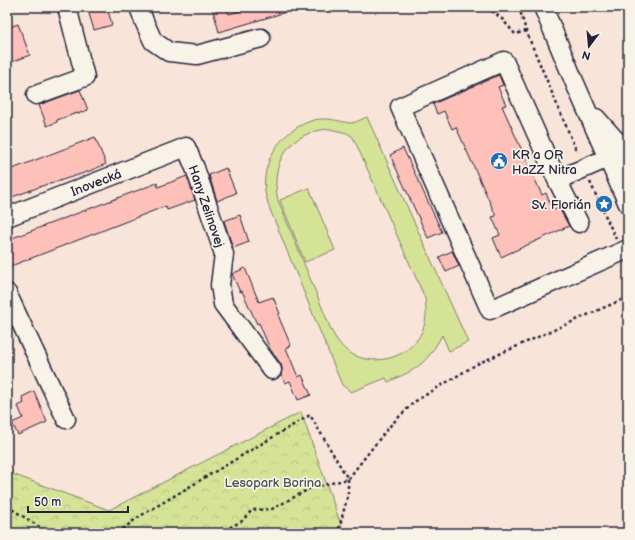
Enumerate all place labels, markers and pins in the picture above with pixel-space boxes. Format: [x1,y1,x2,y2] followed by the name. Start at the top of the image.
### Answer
[512,147,577,178] place label: KR a OR HaZZ Nitra
[489,151,509,171] public building icon: KR a OR HaZZ Nitra
[594,194,614,214] place icon: Sv. Florián
[531,197,591,213] place label: Sv. Florián

